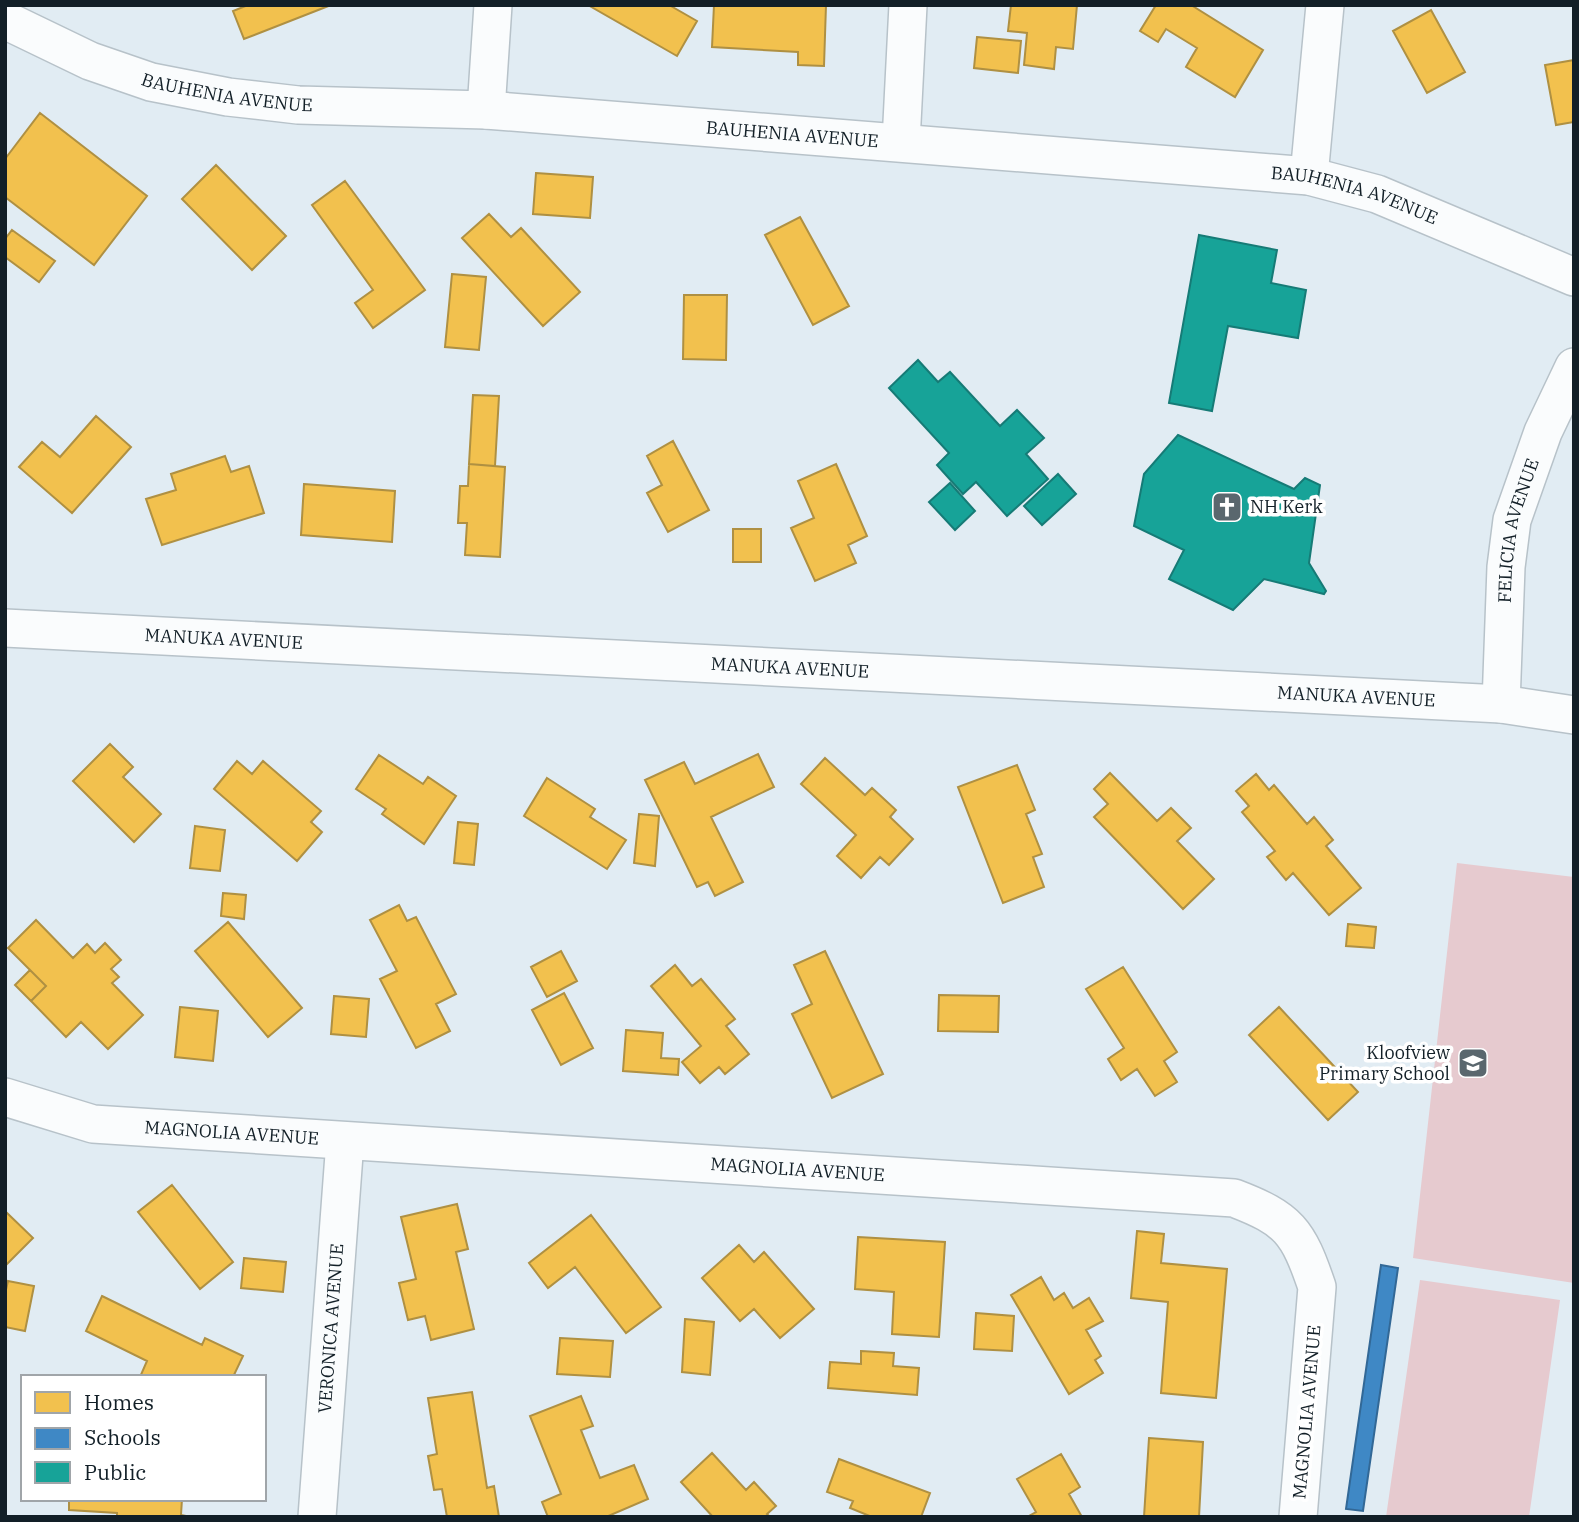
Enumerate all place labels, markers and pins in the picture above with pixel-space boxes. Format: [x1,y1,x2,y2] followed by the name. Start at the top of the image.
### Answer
[1210,490,1244,524] church icon: NH Kerk
[1250,495,1323,518] place label: NH Kerk
[1319,1041,1450,1085] place label: Kloofview Primary School
[1456,1046,1490,1080] school or university icon: Kloofview Primary School

